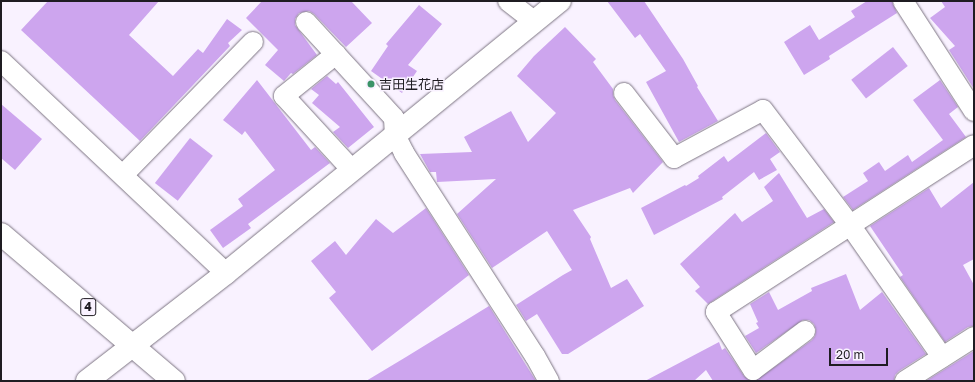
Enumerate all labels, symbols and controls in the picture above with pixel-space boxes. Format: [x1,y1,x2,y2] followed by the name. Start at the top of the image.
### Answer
[379,76,444,92] place label: 吉田生花店
[366,79,376,89] marker: 吉田生花店
[80,297,96,317] road number: 4
[831,340,890,366] scale bar
[836,347,864,362] text: 20 m

